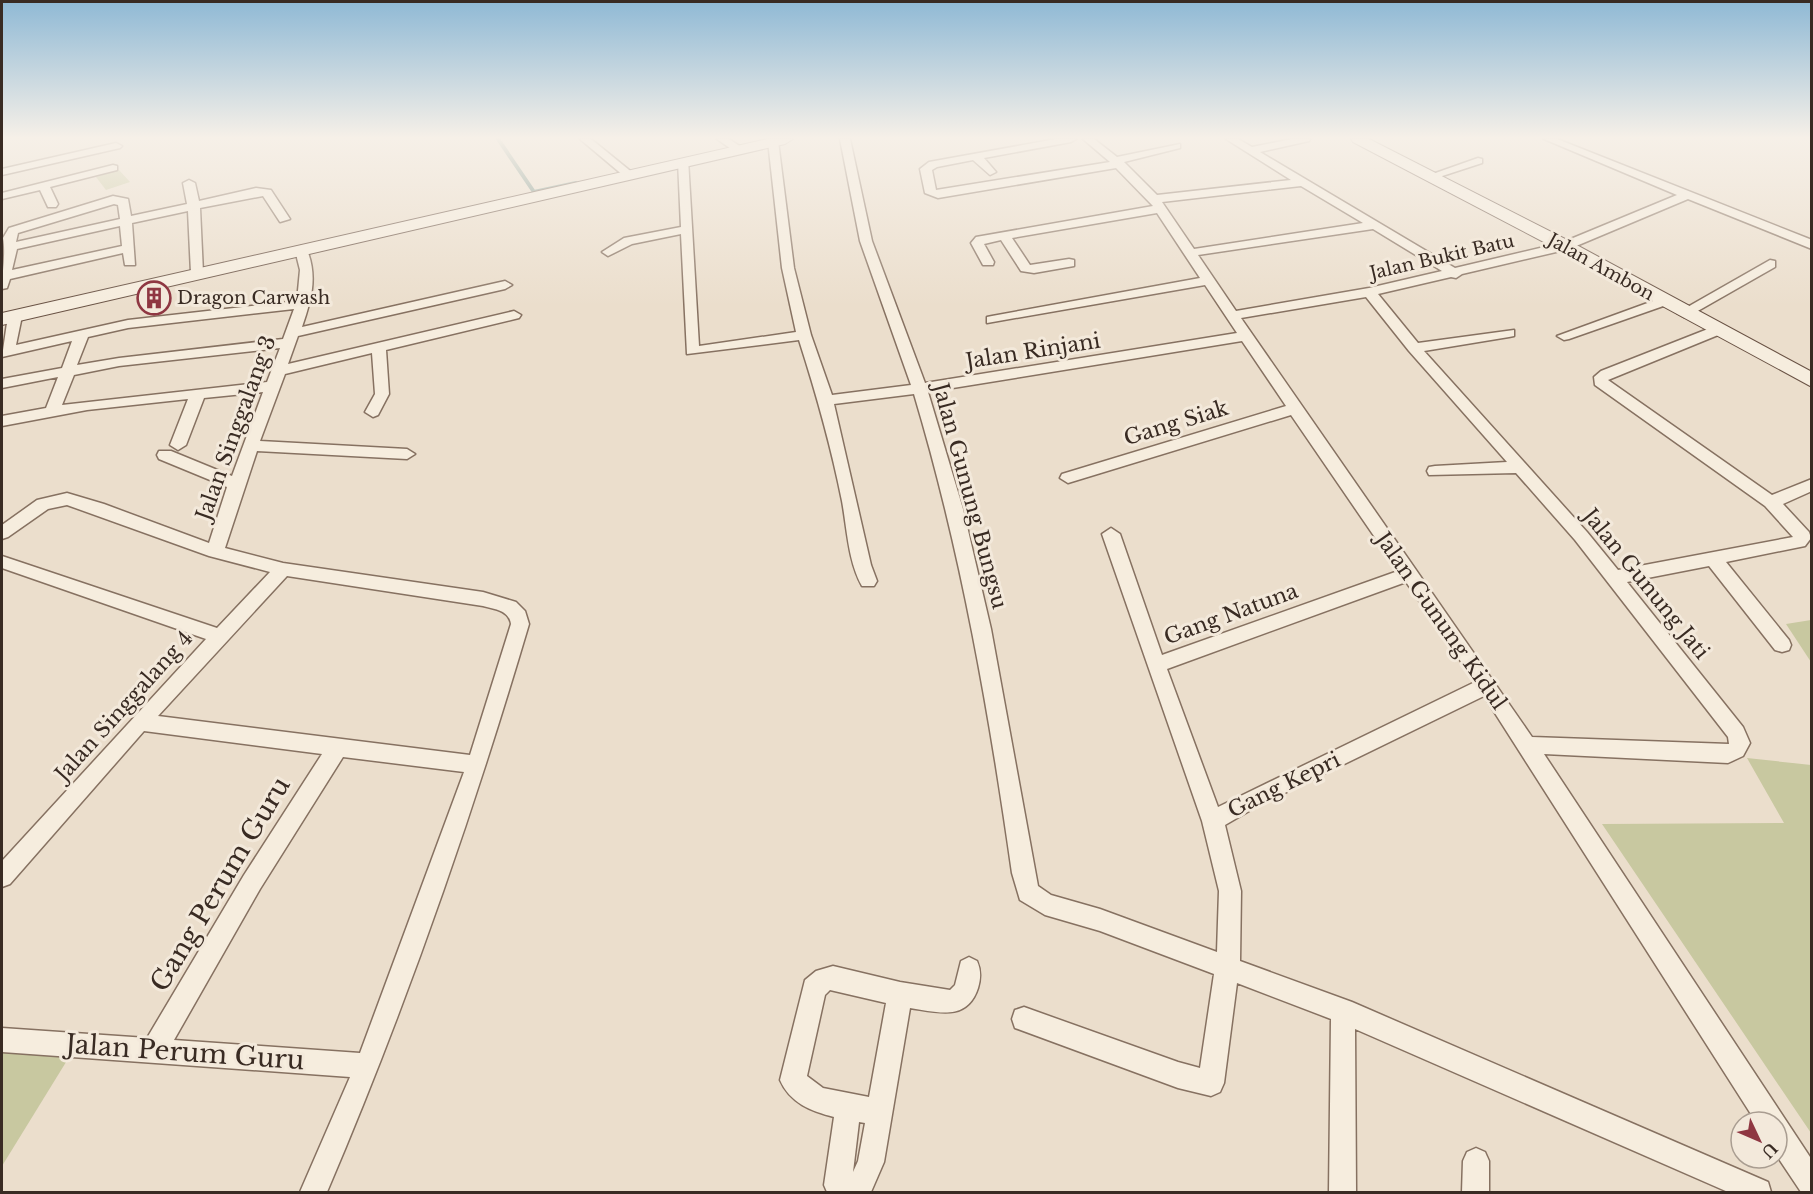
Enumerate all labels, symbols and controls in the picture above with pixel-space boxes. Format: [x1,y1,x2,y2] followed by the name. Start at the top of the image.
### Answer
[1542,228,1658,305] street label: Jalan Ambon
[1366,230,1516,285] street label: Jalan Bukit Batu
[136,280,172,316] building icon: Dragon Carwash
[177,287,330,309] place label: Dragon Carwash
[961,328,1102,375] street label: Jalan Rinjani
[190,332,281,527] street label: Jalan Singgalang 3
[927,377,1013,612] street label: Jalan Gunung Bungsu
[1121,395,1232,451] street label: Gang Siak
[1575,501,1715,665] street label: Jalan Gunung Jati
[1368,525,1512,715] street label: Jalan Gunung Kidul
[1160,578,1302,650] street label: Gang Natuna
[48,625,198,789] street label: Jalan Singgalang 4
[1223,747,1345,823] street label: Gang Kepri
[143,771,297,997] street label: Gang Perum Guru
[62,1027,305,1076] street label: Jalan Perum Guru
[1729,1110,1789,1170] north arrow
[1758,1138,1782,1162] text: U

